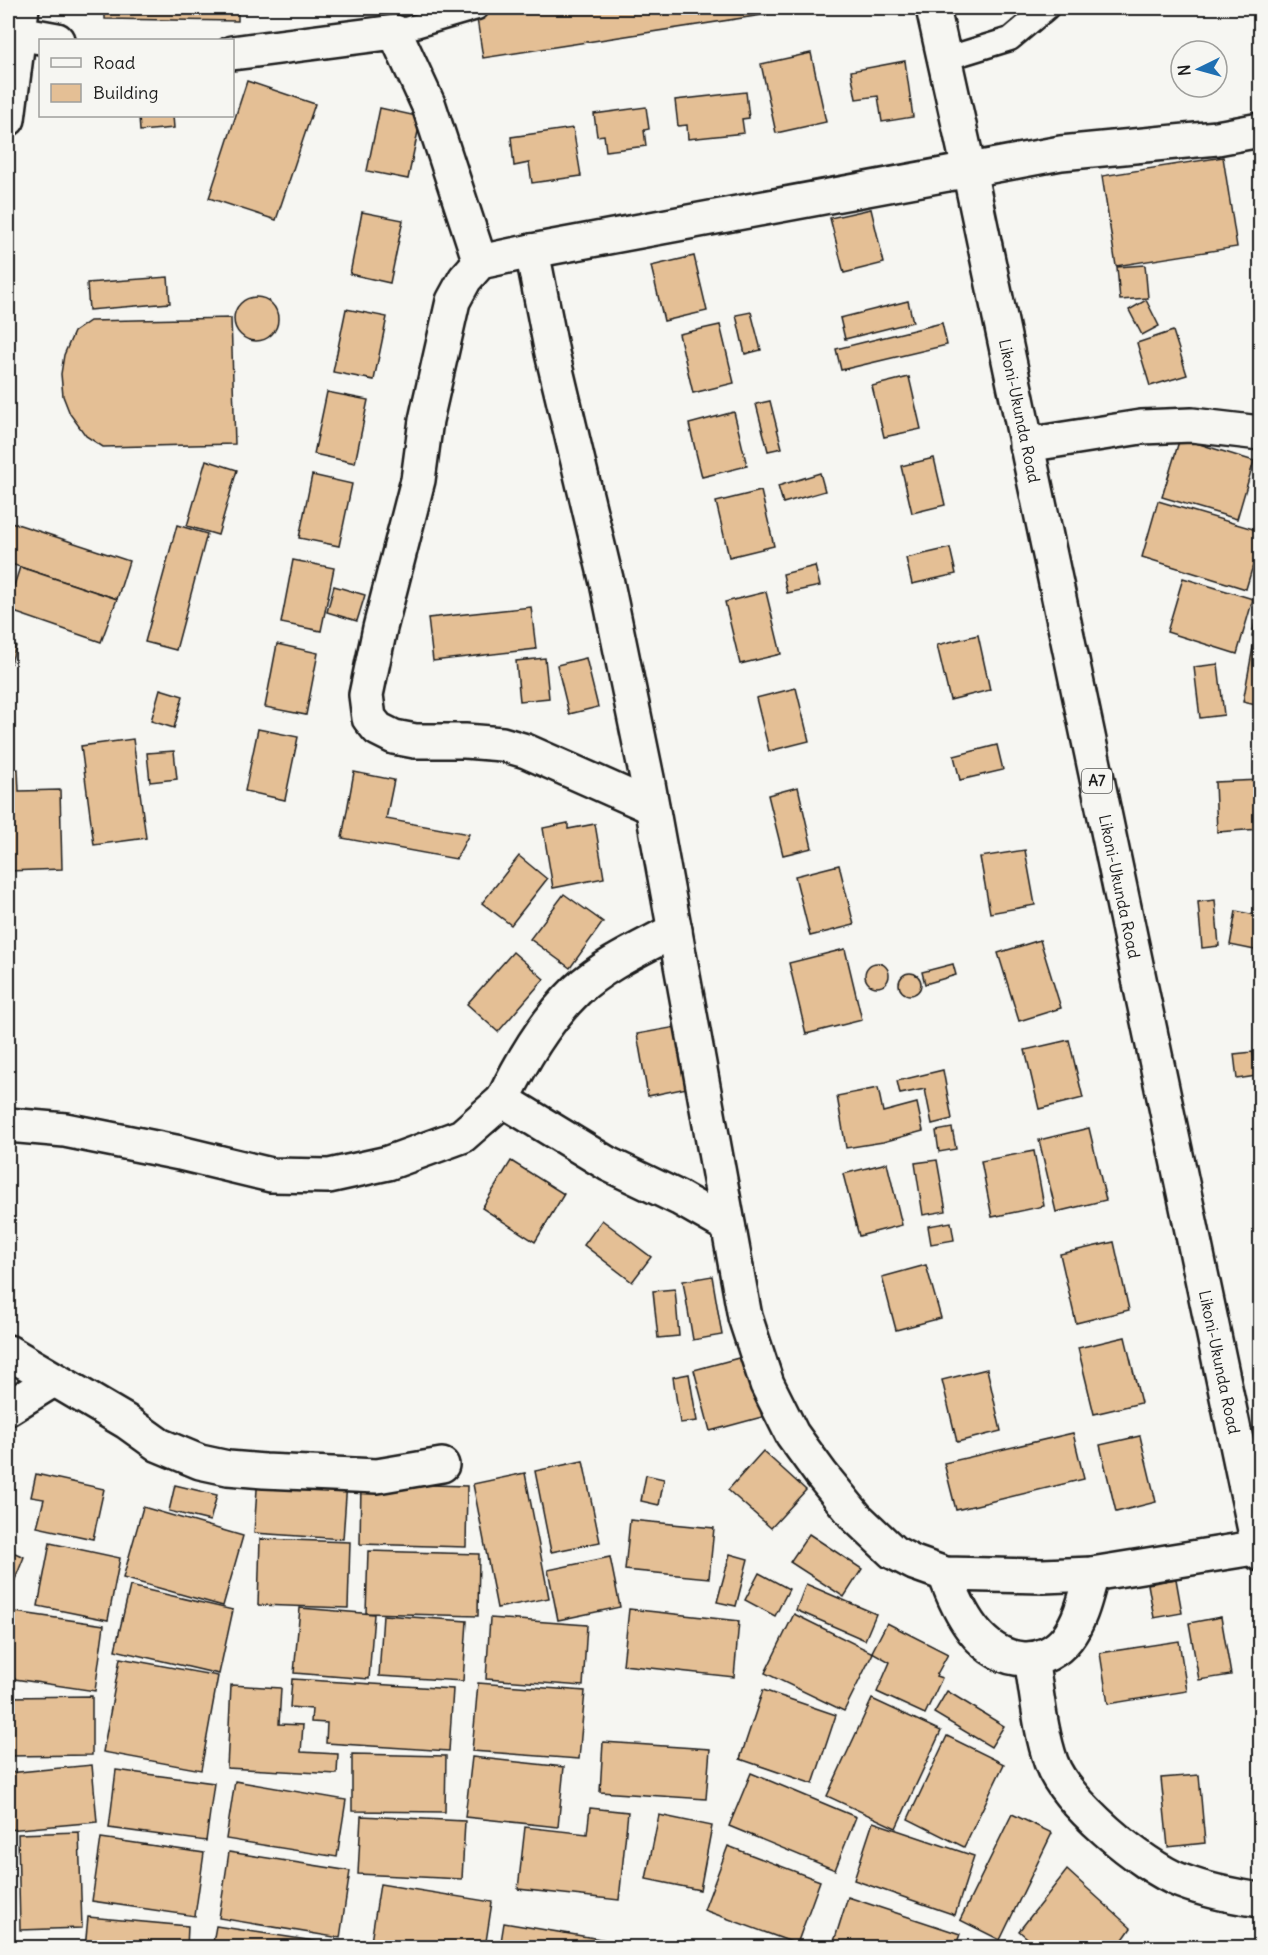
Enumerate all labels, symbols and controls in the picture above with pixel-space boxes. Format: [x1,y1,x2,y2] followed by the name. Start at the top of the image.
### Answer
[39,39,234,117] legend
[1169,39,1229,99] north arrow
[93,51,136,74] text: Road
[1174,64,1195,77] text: N
[93,81,158,104] text: Building
[995,337,1045,485] street label: Likoni-Ukunda Road
[1082,769,1112,793] road number: A7
[1095,813,1145,960] street label: Likoni-Ukunda Road
[1195,1288,1245,1436] street label: Likoni-Ukunda Road

